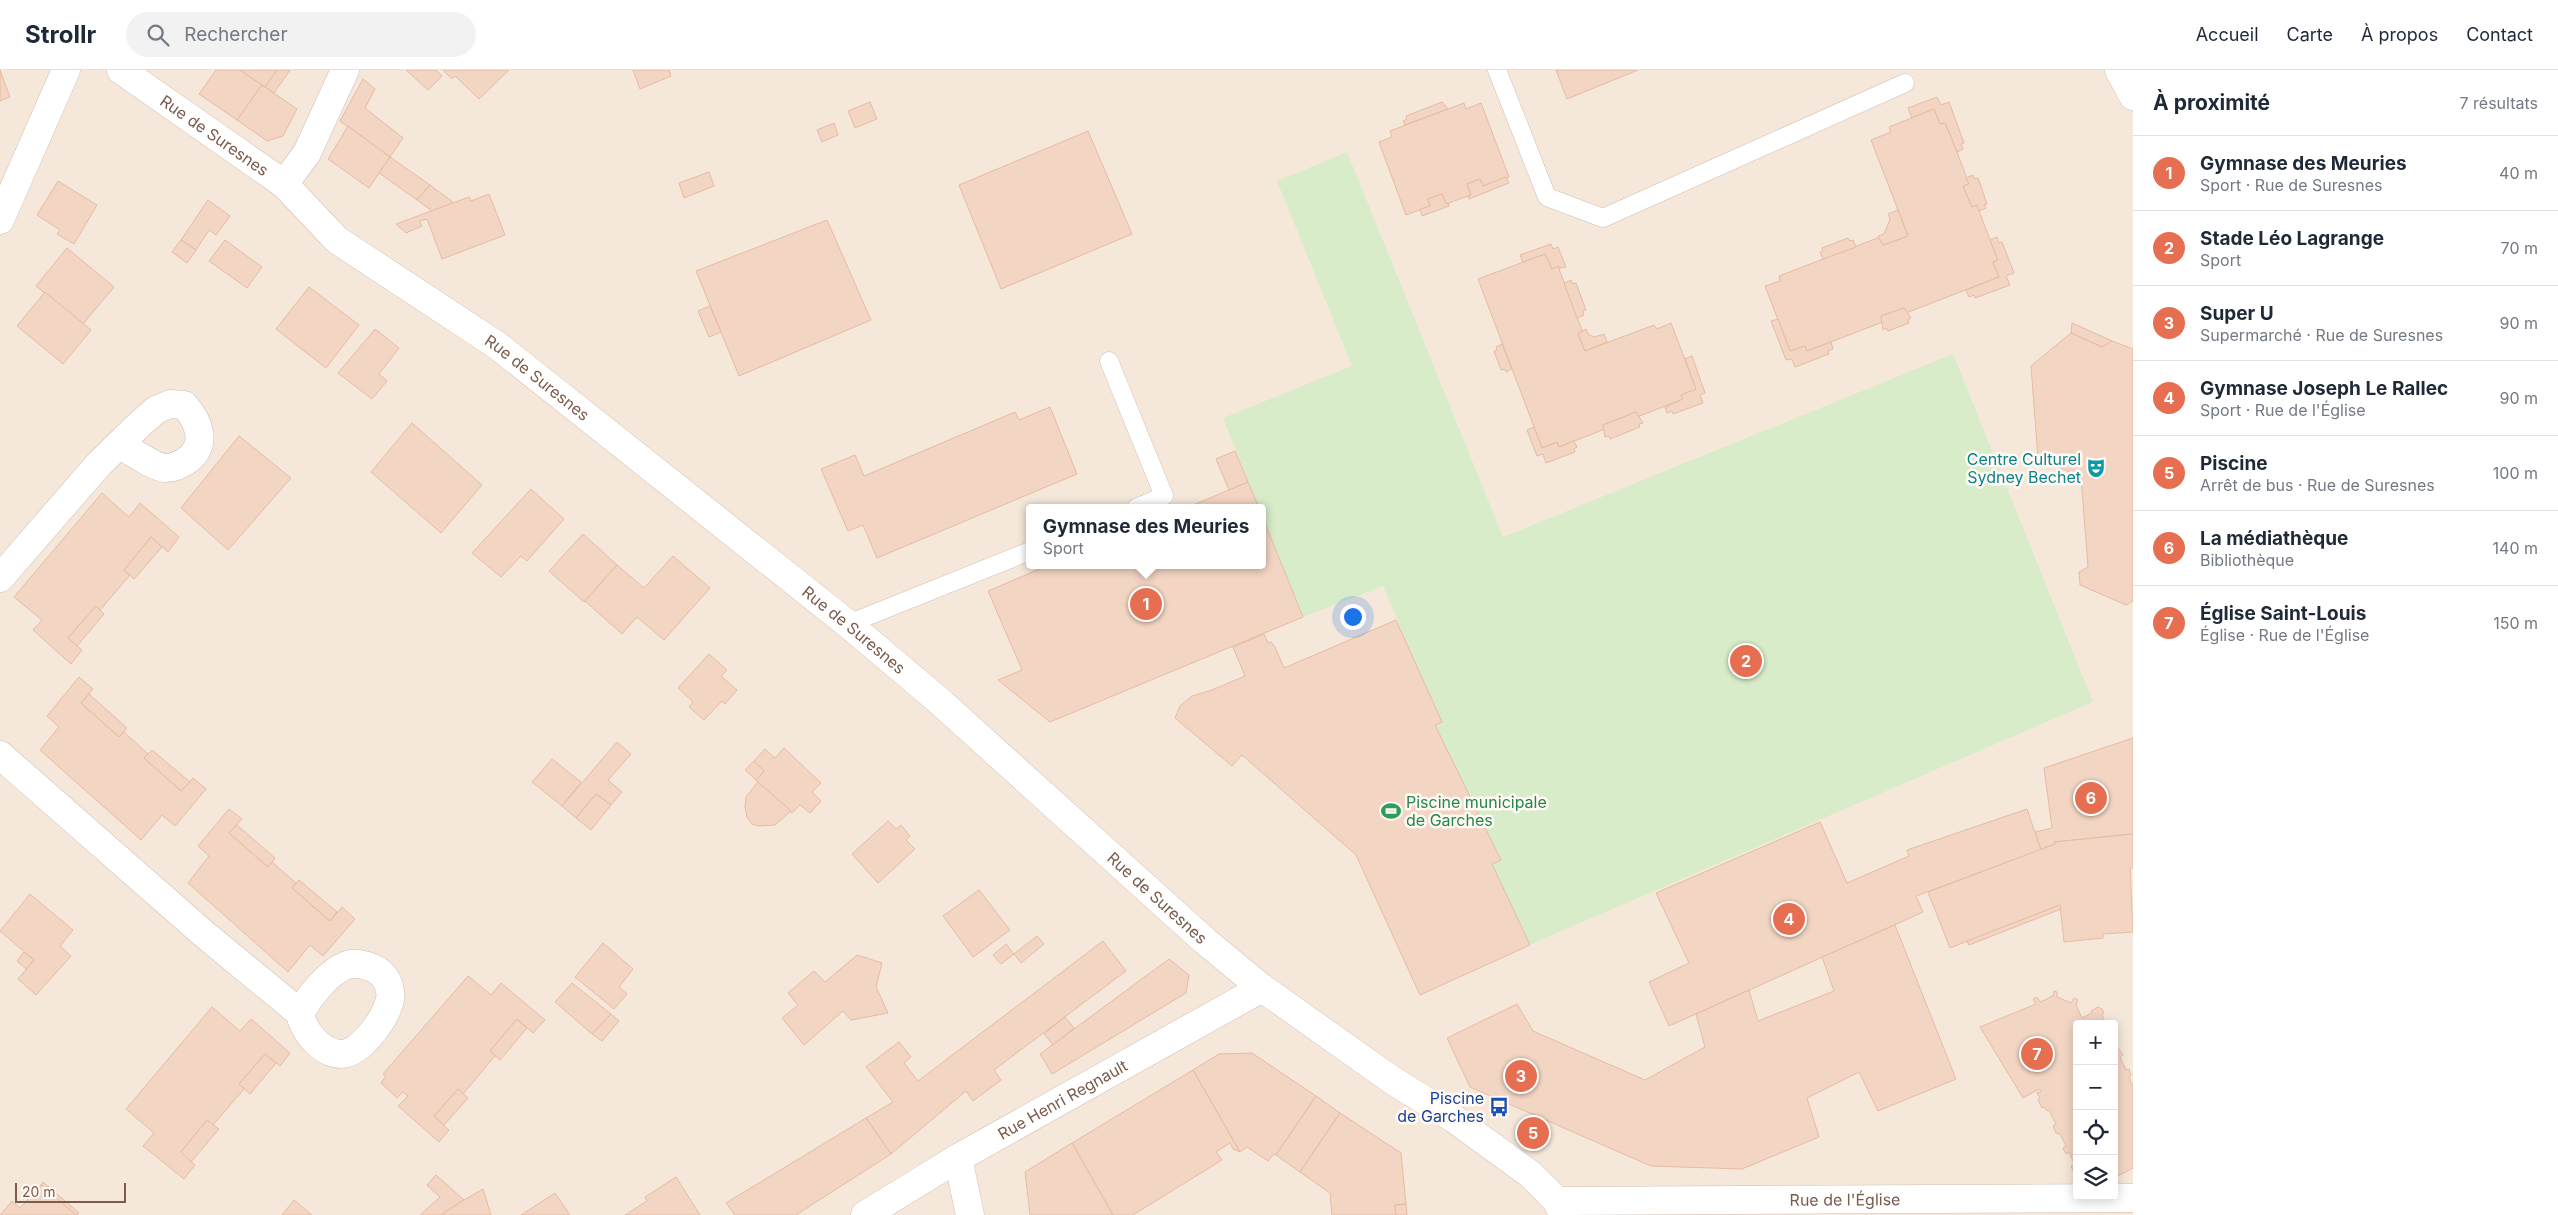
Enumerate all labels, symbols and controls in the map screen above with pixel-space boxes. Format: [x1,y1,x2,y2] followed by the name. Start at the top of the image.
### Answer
[126,12,476,57] search box
[25,20,96,49] text: Strollr
[144,21,172,49] icon: search
[184,23,288,46] text: Rechercher
[2196,24,2259,45] text: Accueil
[2287,24,2333,45] text: Carte
[2361,24,2438,45] text: À propos
[2466,24,2533,45] text: Contact
[2153,90,2270,115] text: À proximité
[156,91,272,180] street label: Rue de Suresnes
[2460,93,2538,113] text: 7 résultats
[2200,152,2407,175] text: Gymnase des Meuries
[2166,163,2172,183] text: 1
[2499,163,2538,183] text: 40 m
[2200,175,2382,195] text: Sport · Rue de Suresnes
[2200,227,2384,250] text: Stade Léo Lagrange
[2164,238,2174,258] text: 2
[2501,238,2538,258] text: 70 m
[2200,250,2241,270] text: Sport
[2200,302,2274,325] text: Super U
[2164,313,2174,333] text: 3
[2499,313,2538,333] text: 90 m
[2200,325,2443,345] text: Supermarché · Rue de Suresnes
[481,330,594,425] street label: Rue de Suresnes
[2200,377,2448,400] text: Gymnase Joseph Le Rallec
[2164,388,2174,408] text: 4
[2499,388,2538,408] text: 90 m
[2200,400,2366,420] text: Sport · Rue de l'Église
[1967,449,2081,487] place label: Centre Culturel Sydney Bechet
[2200,452,2268,475] text: Piscine
[2085,457,2107,479] theatre icon: Centre Culturel Sydney Bechet
[2164,463,2174,483] text: 5
[2493,463,2538,483] text: 100 m
[2200,475,2435,495] text: Arrêt de bus · Rue de Suresnes
[1026,504,1266,569] popup
[1043,515,1249,538] text: Gymnase des Meuries
[2200,527,2348,550] text: La médiathèque
[1043,538,1084,558] text: Sport
[2164,538,2174,558] text: 6
[2493,538,2538,558] text: 140 m
[2200,550,2294,570] text: Bibliothèque
[798,582,910,678] street label: Rue de Suresnes
[1130,585,1162,623] pin: 1
[2200,602,2366,625] text: Église Saint-Louis
[1340,604,1366,630] your location
[2164,613,2174,633] text: 7
[2493,613,2538,633] text: 150 m
[2200,625,2369,645] text: Église · Rue de l'Église
[1730,642,1762,680] pin: 2
[2075,779,2107,817] pin: 6
[1406,792,1547,830] place label: Piscine municipale de Garches
[1380,800,1402,822] sports icon: Piscine municipale de Garches
[1103,848,1211,948] street label: Rue de Suresnes
[1773,900,1805,938] pin: 4
[2073,1020,2118,1200] map controls
[2073,1020,2118,1065] button: +
[2021,1035,2053,1073] pin: 7
[994,1055,1131,1144] street label: Rue Henri Regnault
[1505,1057,1537,1095] pin: 3
[2073,1065,2118,1110] button: −
[1397,1088,1484,1126] place label: Piscine de Garches
[1488,1096,1510,1118] bus stop icon: Piscine de Garches
[2073,1110,2118,1155] button: locate
[1517,1114,1549,1152] pin: 5
[2073,1155,2118,1200] button: layers
[15,1180,126,1203] scale bar
[22,1183,56,1200] text: 20 m
[1790,1189,1900,1210] street label: Rue de l'Église

